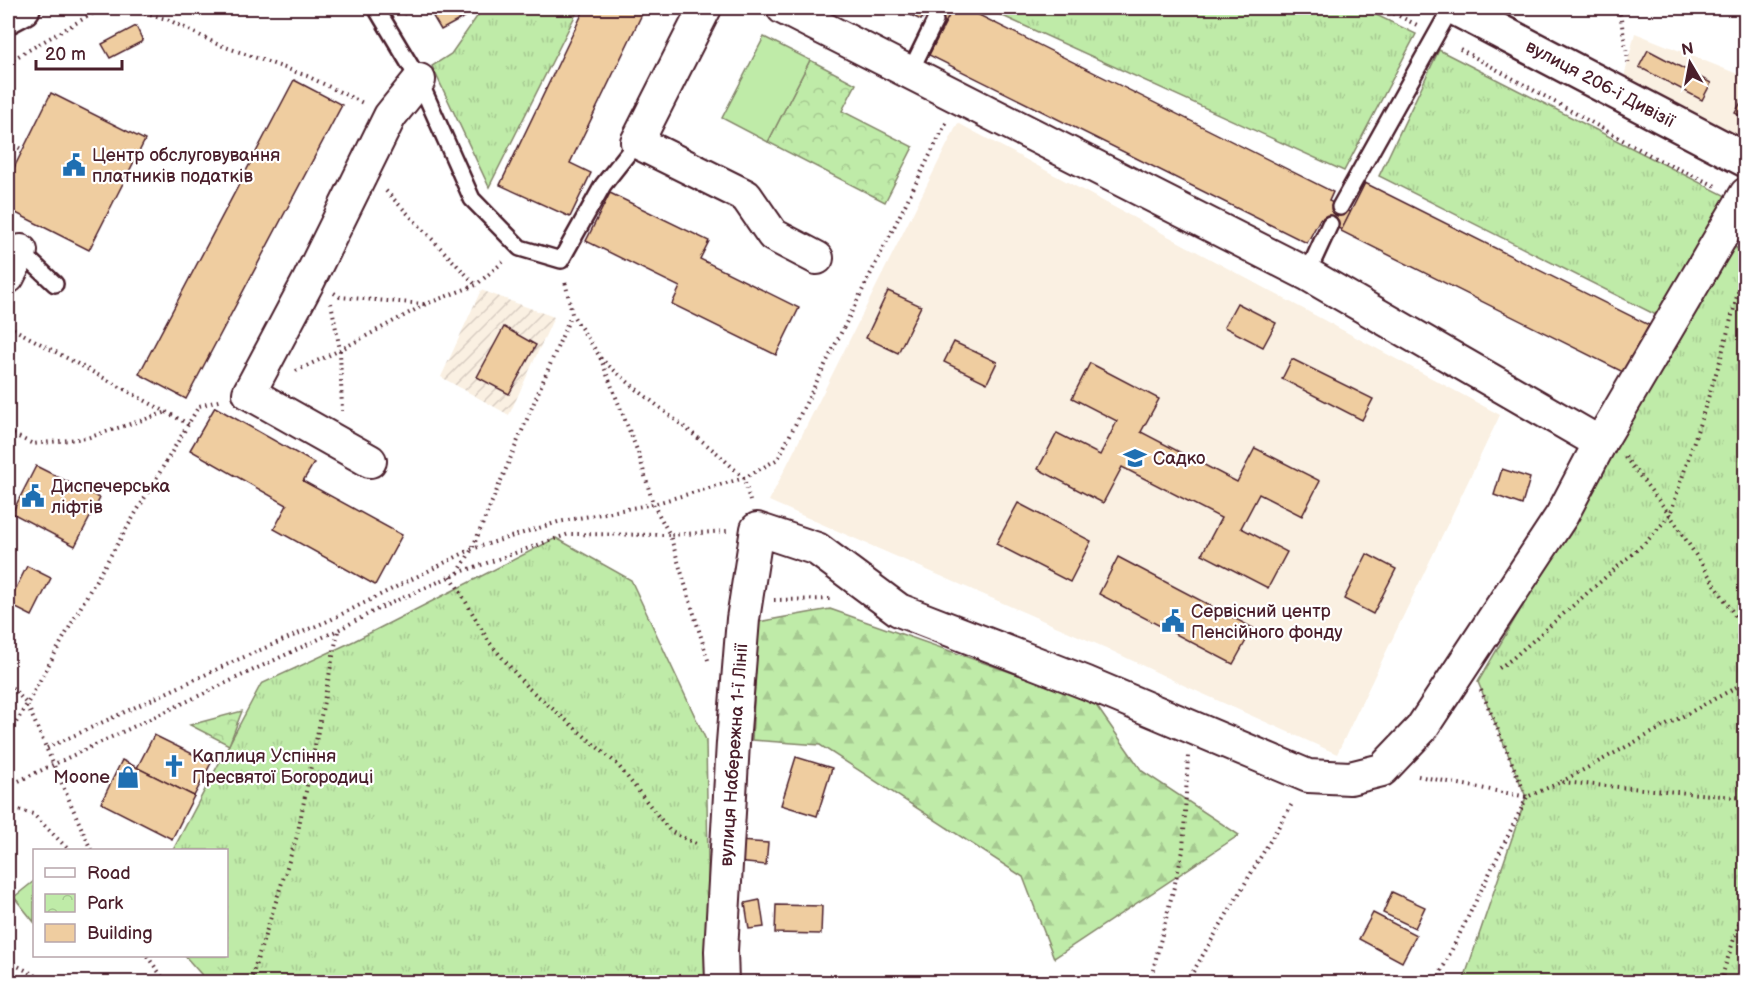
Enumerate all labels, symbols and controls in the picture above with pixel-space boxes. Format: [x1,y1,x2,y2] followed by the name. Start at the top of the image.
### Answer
[36,33,122,71] scale bar
[1660,33,1720,93] north arrow
[1522,36,1679,132] street label: вулиця 206-ї Дивізії
[1680,39,1695,60] text: N
[45,44,86,65] text: 20 m
[92,145,280,187] place label: Центр обслуговування платників податків
[61,152,87,178] public building icon: Центр обслуговування платників податків
[1122,445,1148,471] school or university icon: Садко
[1153,448,1205,469] place label: Садко
[51,476,171,518] place label: Диспечерська ліфтів
[20,483,46,509] public building icon: Диспечерська ліфтів
[1191,601,1343,643] place label: Сервісний центр Пенсійного фонду
[1160,608,1186,634] public building icon: Сервісний центр Пенсійного фонду
[716,642,752,867] street label: вулиця Набережна 1-ї Лінії
[192,746,373,788] place label: Каплиця Успіння Пресвятої Богородиці
[161,753,187,779] church icon: Каплиця Успіння Пресвятої Богородиці
[115,764,141,790] shop icon: Moone
[53,767,110,788] place label: Moone
[33,849,228,957] legend
[87,863,131,884] text: Road
[87,893,123,914] text: Park
[87,923,153,944] text: Building

